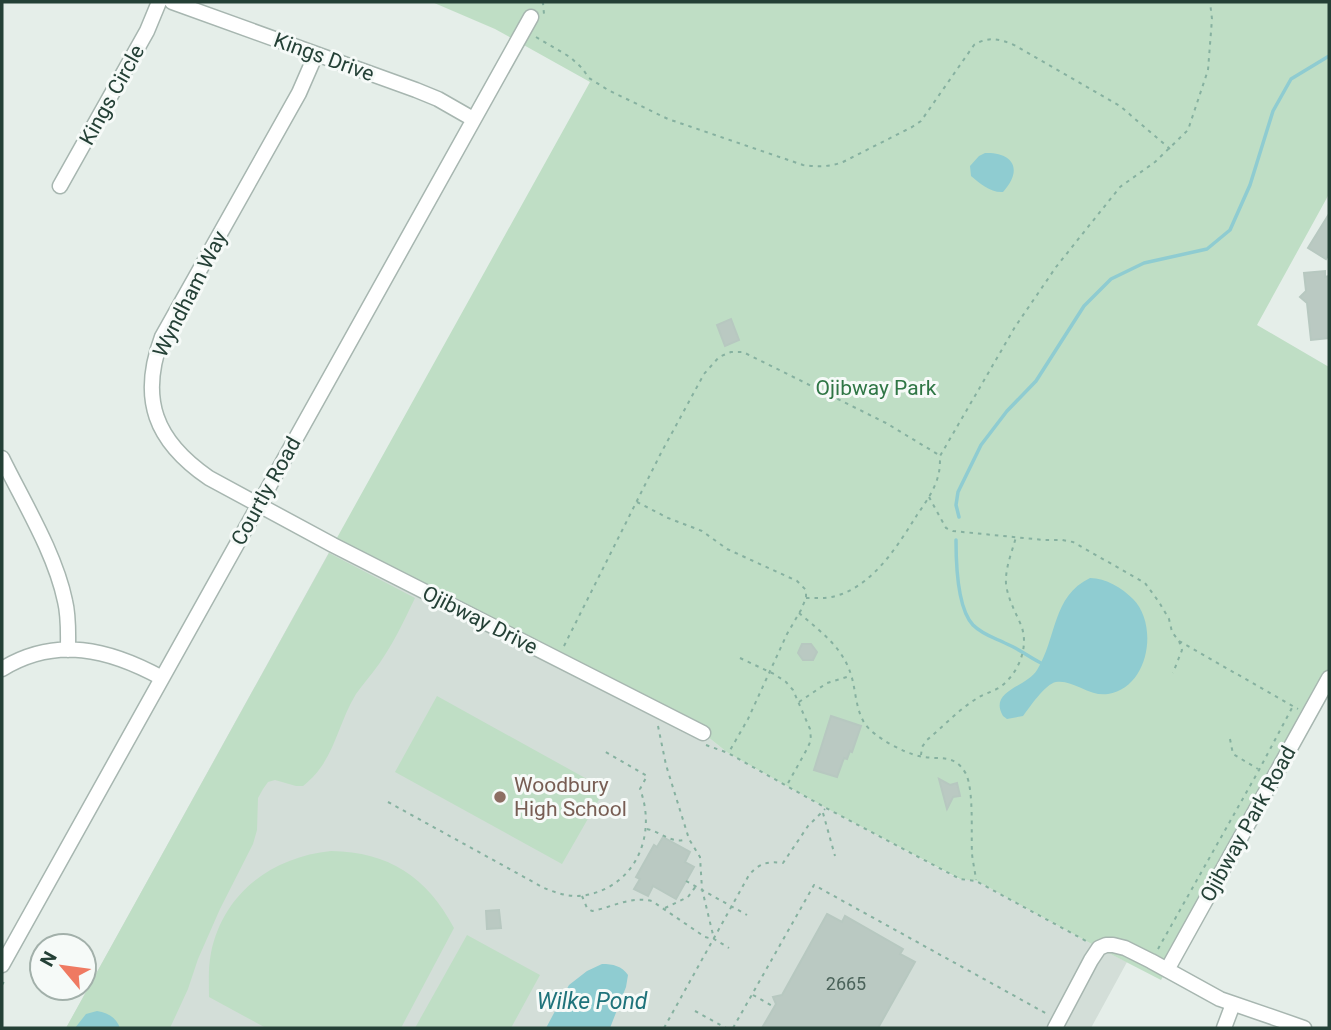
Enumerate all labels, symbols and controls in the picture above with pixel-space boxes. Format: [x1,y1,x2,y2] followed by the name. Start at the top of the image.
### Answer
[271,28,377,86] street label: Kings Drive
[75,41,149,149] street label: Kings Circle
[148,227,232,361] street label: Wyndham Way
[816,376,937,400] park label: Ojibway Park
[226,433,306,549] street label: Courtly Road
[419,581,541,659] street label: Ojibway Drive
[1195,742,1301,906] street label: Ojibway Park Road
[514,773,627,821] place label: Woodbury High School
[492,789,508,805] marker: Woodbury High School
[28,932,98,1002] north arrow
[35,948,62,970] text: N
[826,973,866,994] house number: 2665
[537,988,648,1015] water label: Wilke Pond

